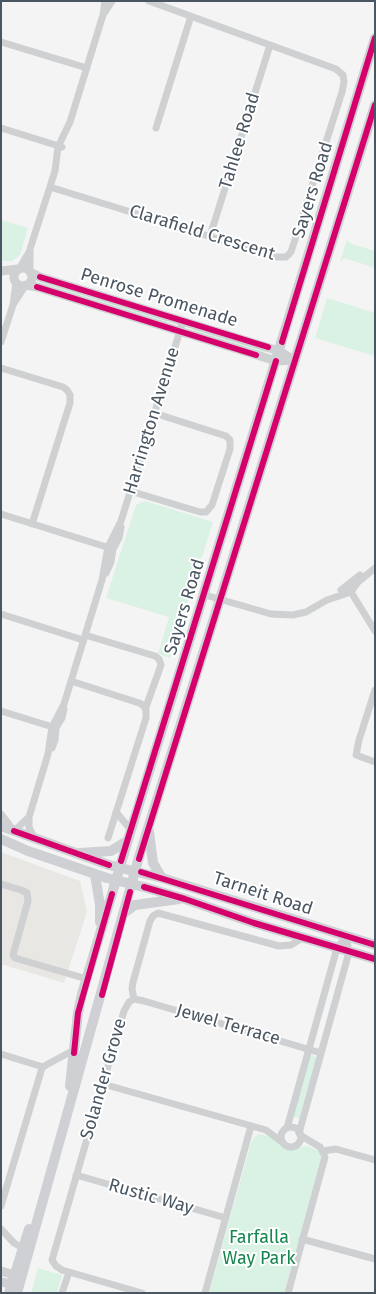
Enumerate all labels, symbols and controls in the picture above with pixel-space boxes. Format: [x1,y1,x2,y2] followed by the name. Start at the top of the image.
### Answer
[215,90,265,192] street label: Tahlee Road
[288,139,338,241] street label: Sayers Road
[126,201,278,265] street label: Clarafield Crescent
[78,264,240,332] street label: Penrose Promenade
[119,345,185,497] street label: Harrington Avenue
[160,556,210,658] street label: Sayers Road
[211,868,315,920] street label: Tarneit Road
[173,1000,283,1050] street label: Jewel Terrace
[76,1016,132,1142] street label: Solander Grove
[106,1175,196,1219] street label: Rustic Way
[223,1227,295,1270] park label: Farfalla Way Park

